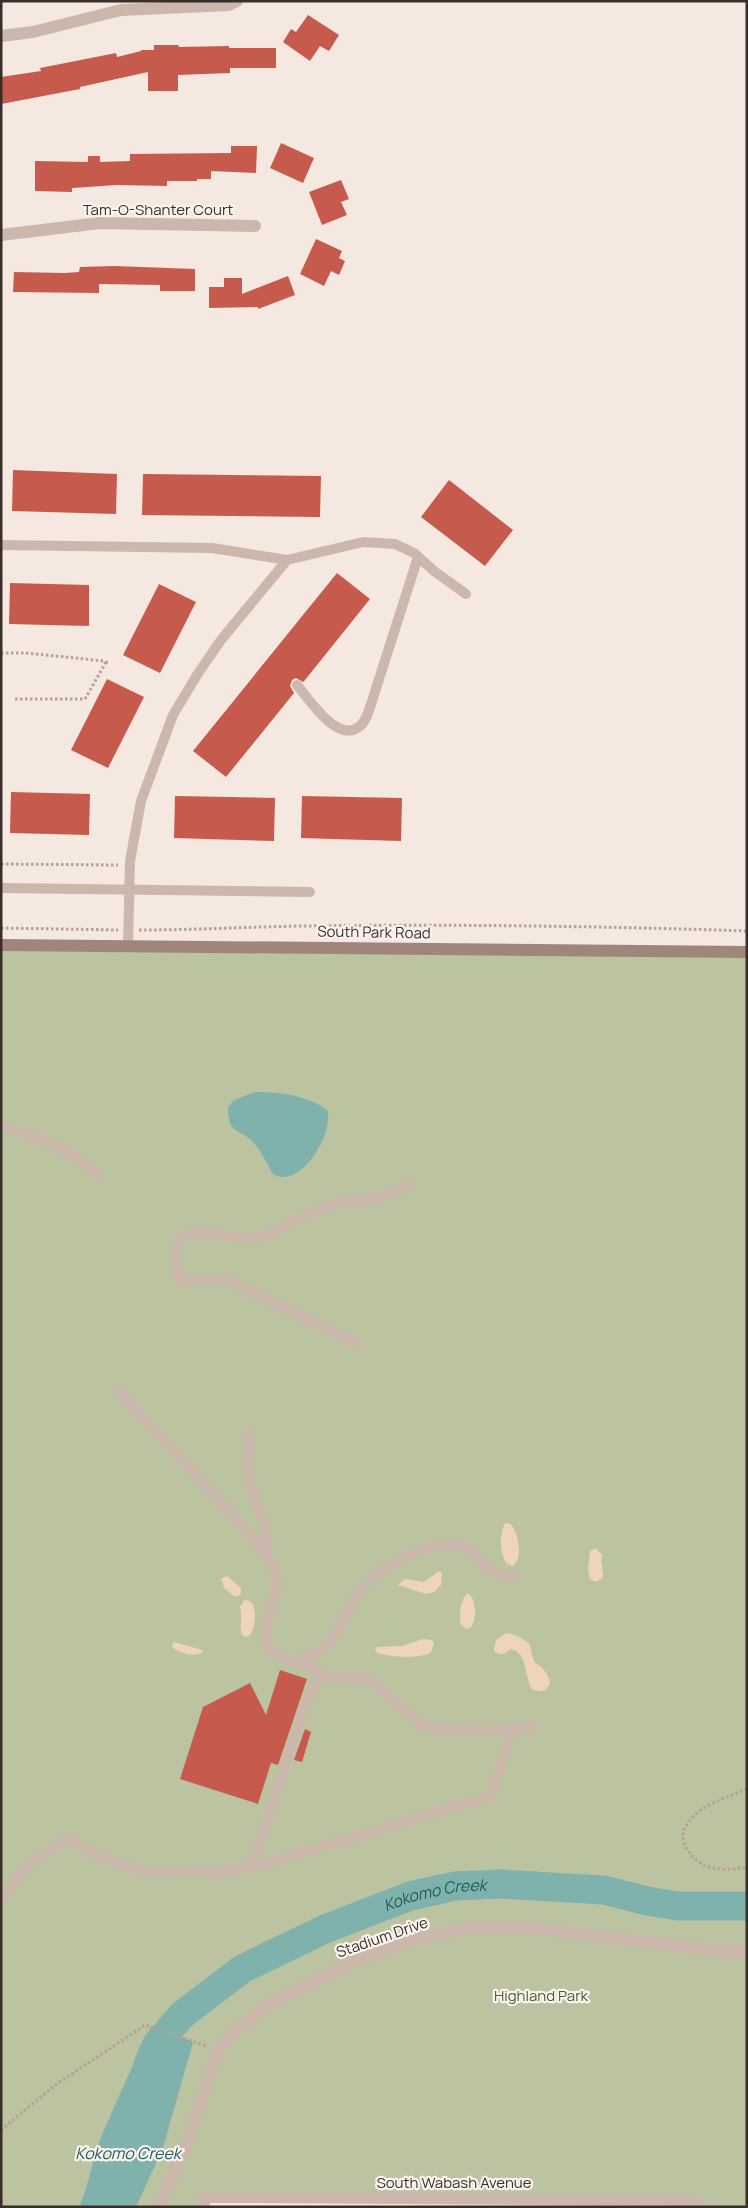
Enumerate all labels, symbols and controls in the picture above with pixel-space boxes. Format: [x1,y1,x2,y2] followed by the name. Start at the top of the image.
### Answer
[83,199,233,220] street label: Tam-O-Shanter Court
[317,921,431,943] street label: South Park Road
[380,1874,489,1916] water label: Kokomo Creek
[333,1911,431,1963] street label: Stadium Drive
[494,1985,589,2006] park label: Highland Park
[75,2142,183,2164] water label: Kokomo Creek
[377,2172,532,2193] street label: South Wabash Avenue

